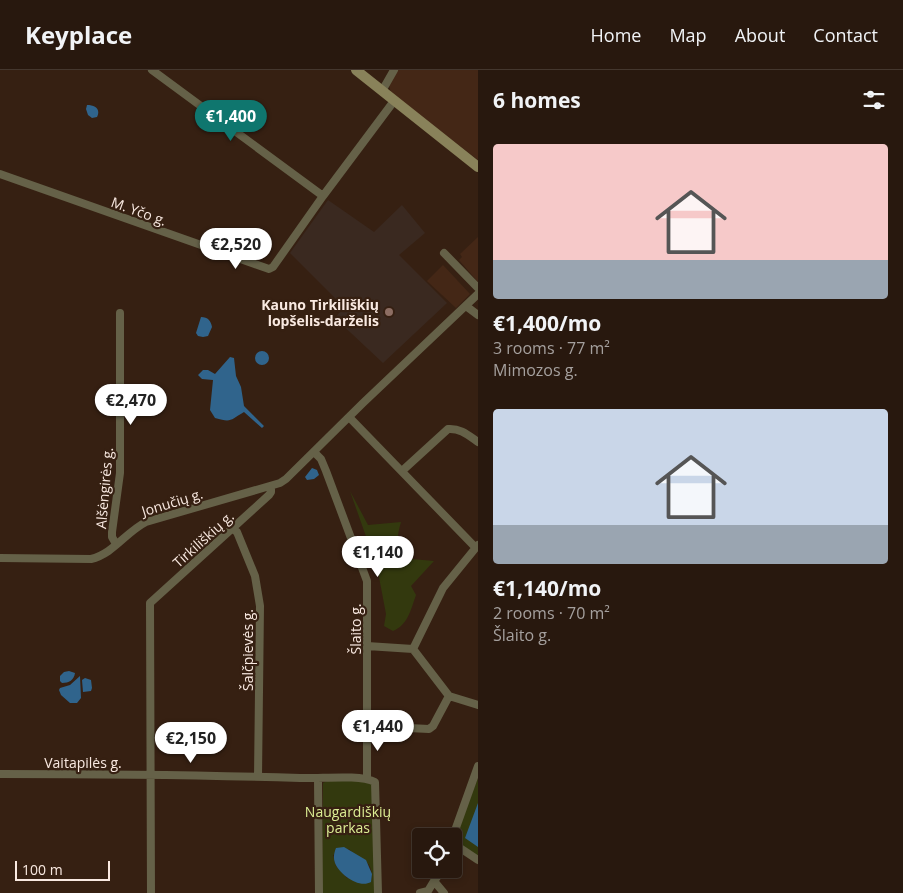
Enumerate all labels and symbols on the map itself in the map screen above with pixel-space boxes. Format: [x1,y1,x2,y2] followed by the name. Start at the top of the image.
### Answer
[190,100,272,142] pin: €1,400
[109,192,169,230] street label: M. Yčo g.
[195,228,277,270] pin: €2,520
[261,295,379,330] place label: Kauno Tirkiliškių lopšelis-darželis
[383,306,395,318] marker: Kauno Tirkiliškių lopšelis-darželis
[90,384,172,426] pin: €2,470
[91,446,117,530] street label: Alšėngirės g.
[137,484,205,521] street label: Jonučių g.
[168,507,238,571] street label: Tirkiliškių g.
[337,536,419,578] pin: €1,140
[346,604,365,654] street label: Šlaito g.
[238,609,257,691] street label: Šalčpievės g.
[337,710,419,752] pin: €1,440
[150,722,232,764] pin: €2,150
[44,753,122,772] street label: Vaitapilės g.
[305,802,391,837] park label: Naugardiškių parkas
[15,858,110,881] scale bar

